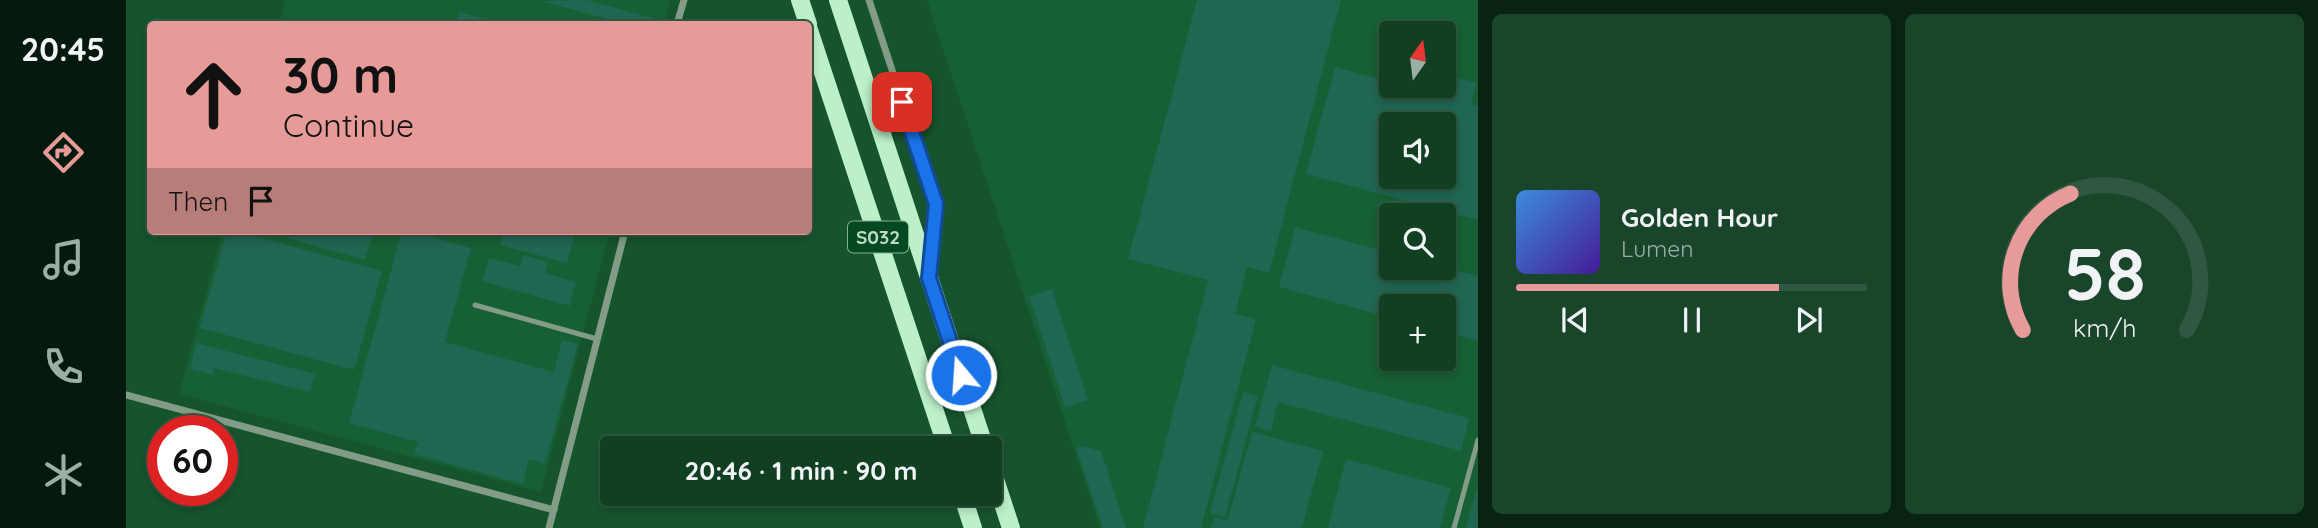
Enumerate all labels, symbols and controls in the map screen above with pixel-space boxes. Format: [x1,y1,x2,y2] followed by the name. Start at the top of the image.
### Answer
[1379,21,1456,98] north arrow
[1379,21,1456,371] map controls
[21,29,105,69] text: 20:45
[283,44,398,105] text: 30 m
[168,49,259,140] icon: ahead
[872,72,932,132] pin
[883,83,921,121] icon: arrive
[283,105,414,145] text: Continue
[1379,112,1456,189] button: sound
[39,128,88,177] icon: directions
[242,182,280,220] icon: arrive
[168,185,228,218] text: Then
[1621,201,1778,234] text: Golden Hour
[1379,203,1456,280] button: search
[848,221,908,252] road number: S032
[2064,227,2145,318] text: 58
[1621,234,1694,263] text: Lumen
[39,235,88,284] icon: music
[1379,294,1456,371] button: +
[1556,301,1594,339] icon: previous
[1673,301,1711,339] icon: pause
[1790,301,1828,339] icon: next
[2073,312,2136,343] text: km/h
[924,338,998,412] position arrow
[39,342,88,391] icon: phone
[147,415,238,506] speed limit sign: 60
[39,450,88,499] icon: climate
[684,454,918,487] text: 20:46 · 1 min · 90 m

